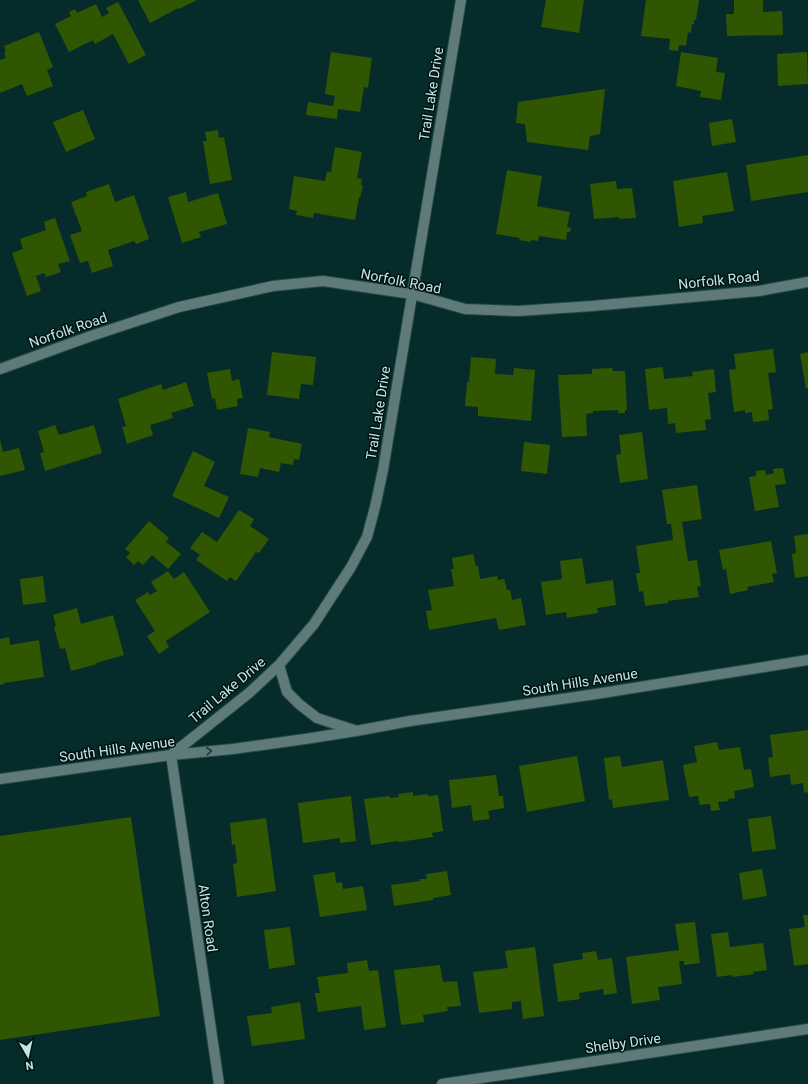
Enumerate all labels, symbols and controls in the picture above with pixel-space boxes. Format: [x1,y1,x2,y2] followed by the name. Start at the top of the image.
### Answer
[416,46,446,142] street label: Trail Lake Drive
[359,265,443,297] street label: Norfolk Road
[678,268,760,292] street label: Norfolk Road
[27,309,109,351] street label: Norfolk Road
[363,365,393,461] street label: Trail Lake Drive
[186,653,268,727] street label: Trail Lake Drive
[521,665,639,699] street label: South Hills Avenue
[58,733,176,765] street label: South Hills Avenue
[206,747,212,756] one-way arrow
[195,883,221,953] street label: Alton Road
[584,1030,662,1056] street label: Shelby Drive
[8,1036,48,1076] north arrow
[24,1058,34,1072] text: N

